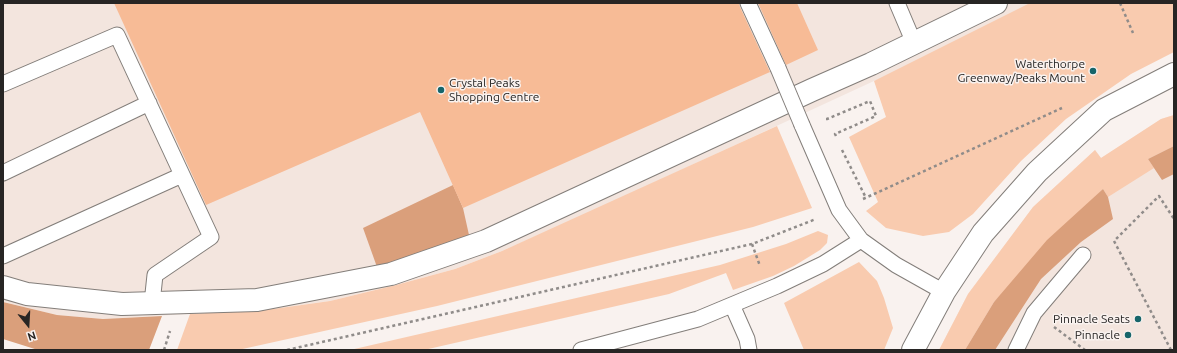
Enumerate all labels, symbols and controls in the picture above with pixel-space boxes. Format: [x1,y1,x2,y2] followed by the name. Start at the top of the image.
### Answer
[957,57,1085,85] place label: Waterthorpe Greenway/Peaks Mount
[1088,66,1098,76] marker: Waterthorpe Greenway/Peaks Mount
[449,76,539,104] place label: Crystal Peaks Shopping Centre
[436,85,446,95] marker: Crystal Peaks Shopping Centre
[8,305,48,345] north arrow
[1053,312,1130,326] place label: Pinnacle Seats
[1133,314,1143,324] marker: Pinnacle Seats
[1075,328,1120,342] place label: Pinnacle
[26,329,37,343] text: N
[1123,330,1133,340] marker: Pinnacle

